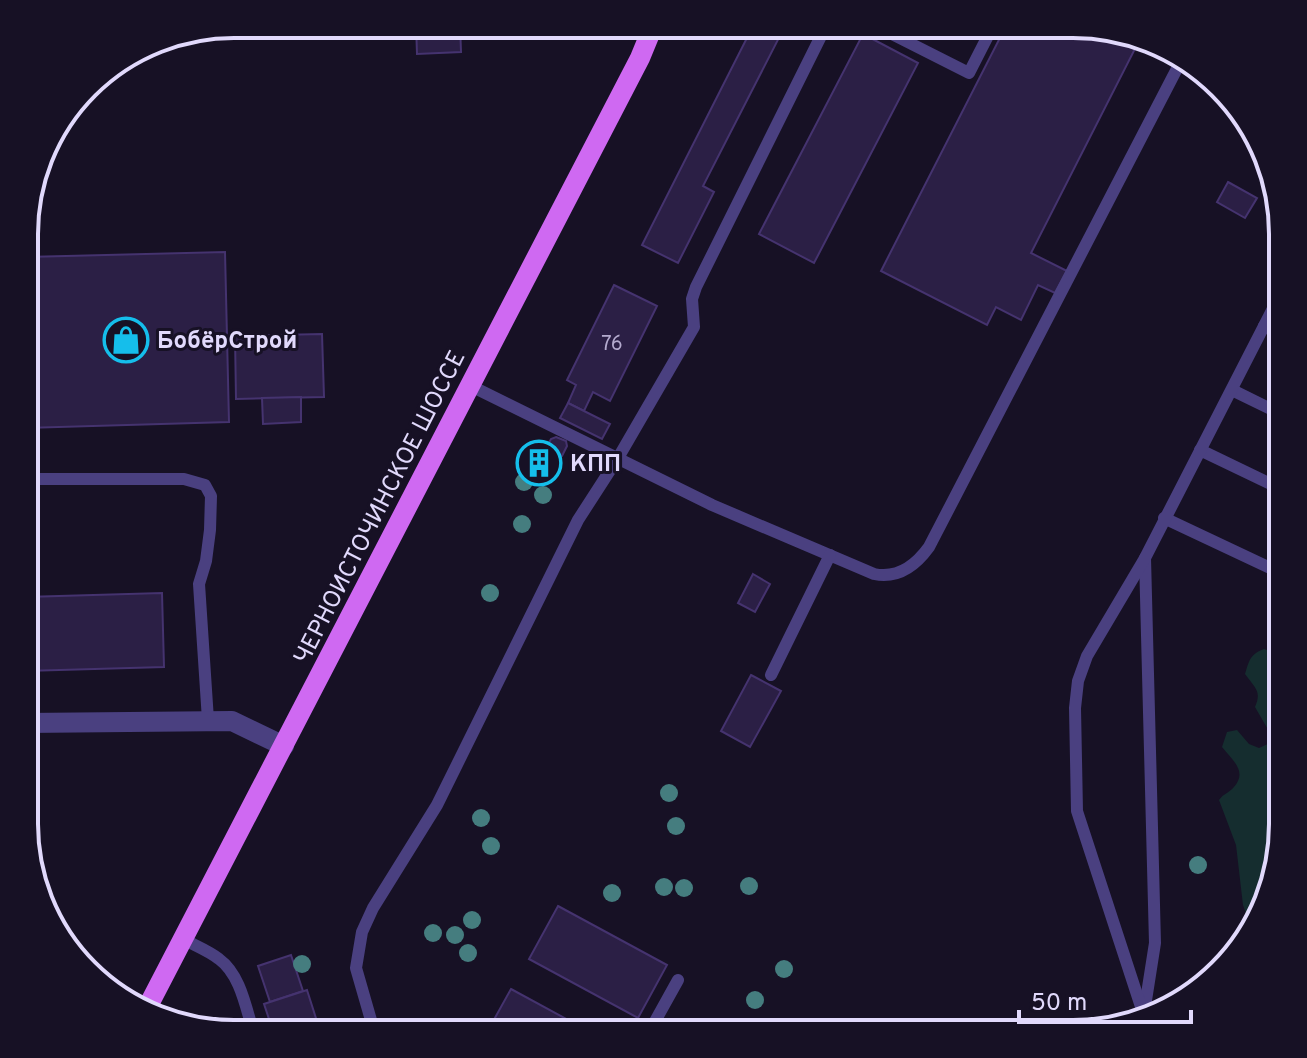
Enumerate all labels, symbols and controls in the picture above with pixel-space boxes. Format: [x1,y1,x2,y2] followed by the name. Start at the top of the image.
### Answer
[102,316,150,364] shop icon: БобёрСтрой
[157,327,297,357] place label: БобёрСтрой
[601,332,623,358] house number: 76
[288,346,473,670] street label: ЧЕРНОИСТОЧИНСКОЕ ШОССЕ
[515,439,563,487] building icon: КПП
[570,450,621,480] place label: КПП
[1019,974,1191,1024] scale bar
[1031,989,1087,1019] text: 50 m

